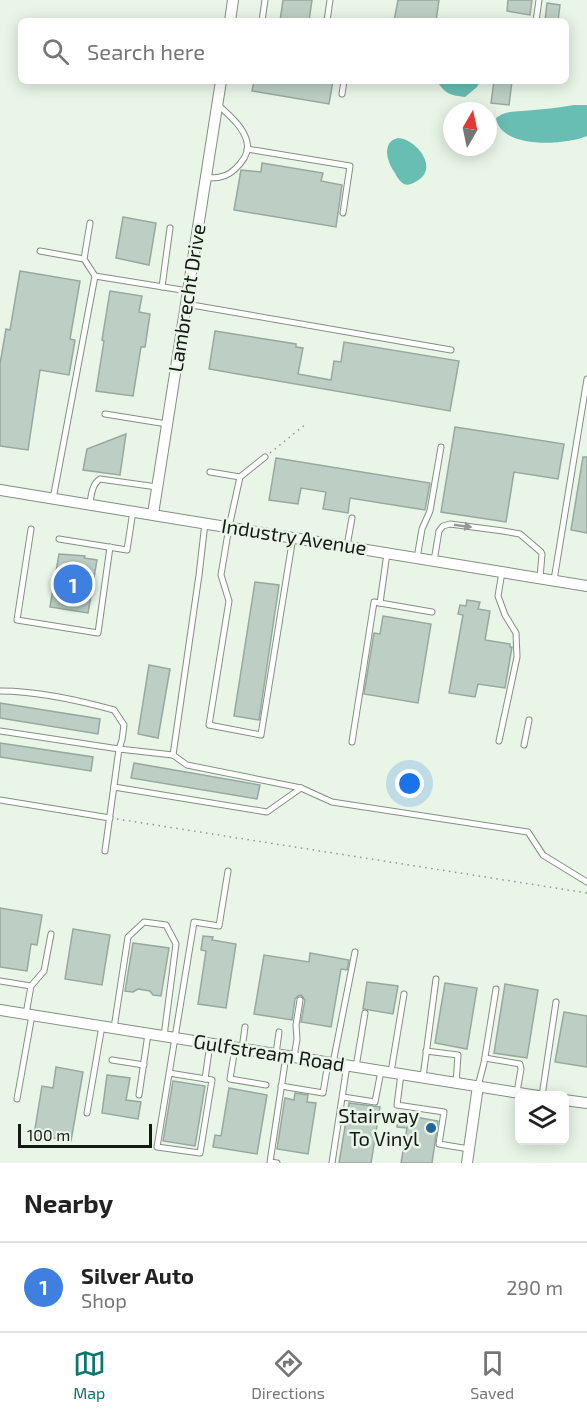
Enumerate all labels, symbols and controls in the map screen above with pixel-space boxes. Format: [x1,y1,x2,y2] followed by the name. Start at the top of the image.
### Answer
[18,18,569,84] search box
[39,35,72,68] icon: search
[87,38,205,64] text: Search here
[443,102,497,156] north arrow
[162,222,210,374] street label: Lambrecht Drive
[220,513,368,559] street label: Industry Avenue
[454,521,473,530] one-way arrow
[54,562,92,606] pin: 1
[395,769,424,798] your location
[192,1028,346,1076] street label: Gulfstream Road
[515,1091,569,1145] map controls
[515,1091,569,1145] button: layers
[338,1103,419,1150] place label: Stairway To Vinyl
[18,1121,152,1148] scale bar
[424,1121,438,1135] marker: Stairway To Vinyl
[27,1125,70,1144] text: 100 m
[24,1187,113,1218] text: Nearby
[81,1262,194,1288] text: Silver Auto
[39,1275,48,1299] text: 1
[506,1275,563,1299] text: 290 m
[81,1288,127,1312] text: Shop
[73,1347,106,1402] tab: Map
[251,1347,325,1402] tab: Directions
[470,1347,514,1402] tab: Saved

